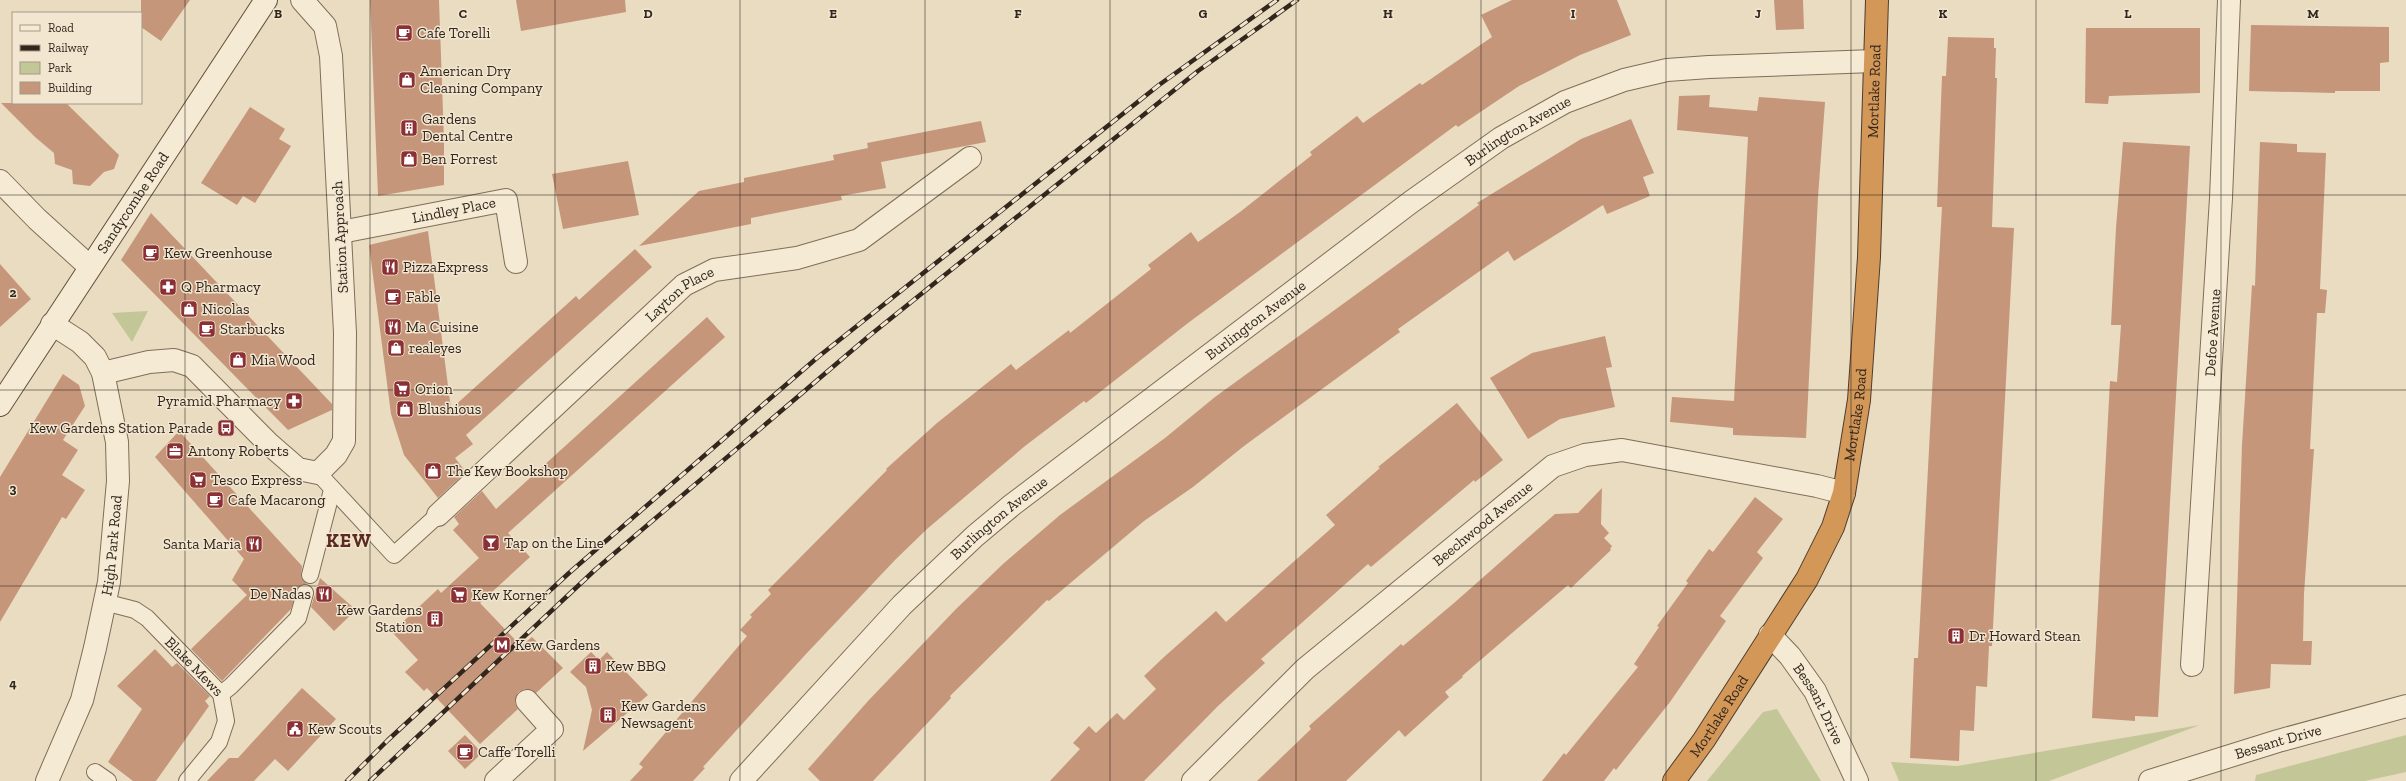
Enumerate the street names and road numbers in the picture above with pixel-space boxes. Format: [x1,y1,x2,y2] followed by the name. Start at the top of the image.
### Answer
[1864,43,1885,139] street label: Mortlake Road
[1461,92,1573,170] street label: Burlington Avenue
[93,148,173,257] street label: Sandycombe Road
[328,180,352,294] street label: Station Approach
[411,193,497,227] street label: Lindley Place
[642,263,717,326] street label: Layton Place
[1202,276,1309,364] street label: Burlington Avenue
[2201,288,2224,377] street label: Defoe Avenue
[1840,367,1870,463] street label: Mortlake Road
[947,472,1051,564] street label: Burlington Avenue
[1429,477,1536,570] street label: Beechwood Avenue
[97,494,126,597] street label: High Park Road
[161,633,227,700] street label: Blake Mews
[1789,660,1848,747] street label: Bessant Drive
[1686,671,1753,761] street label: Mortlake Road
[2233,721,2323,763] street label: Bessant Drive

